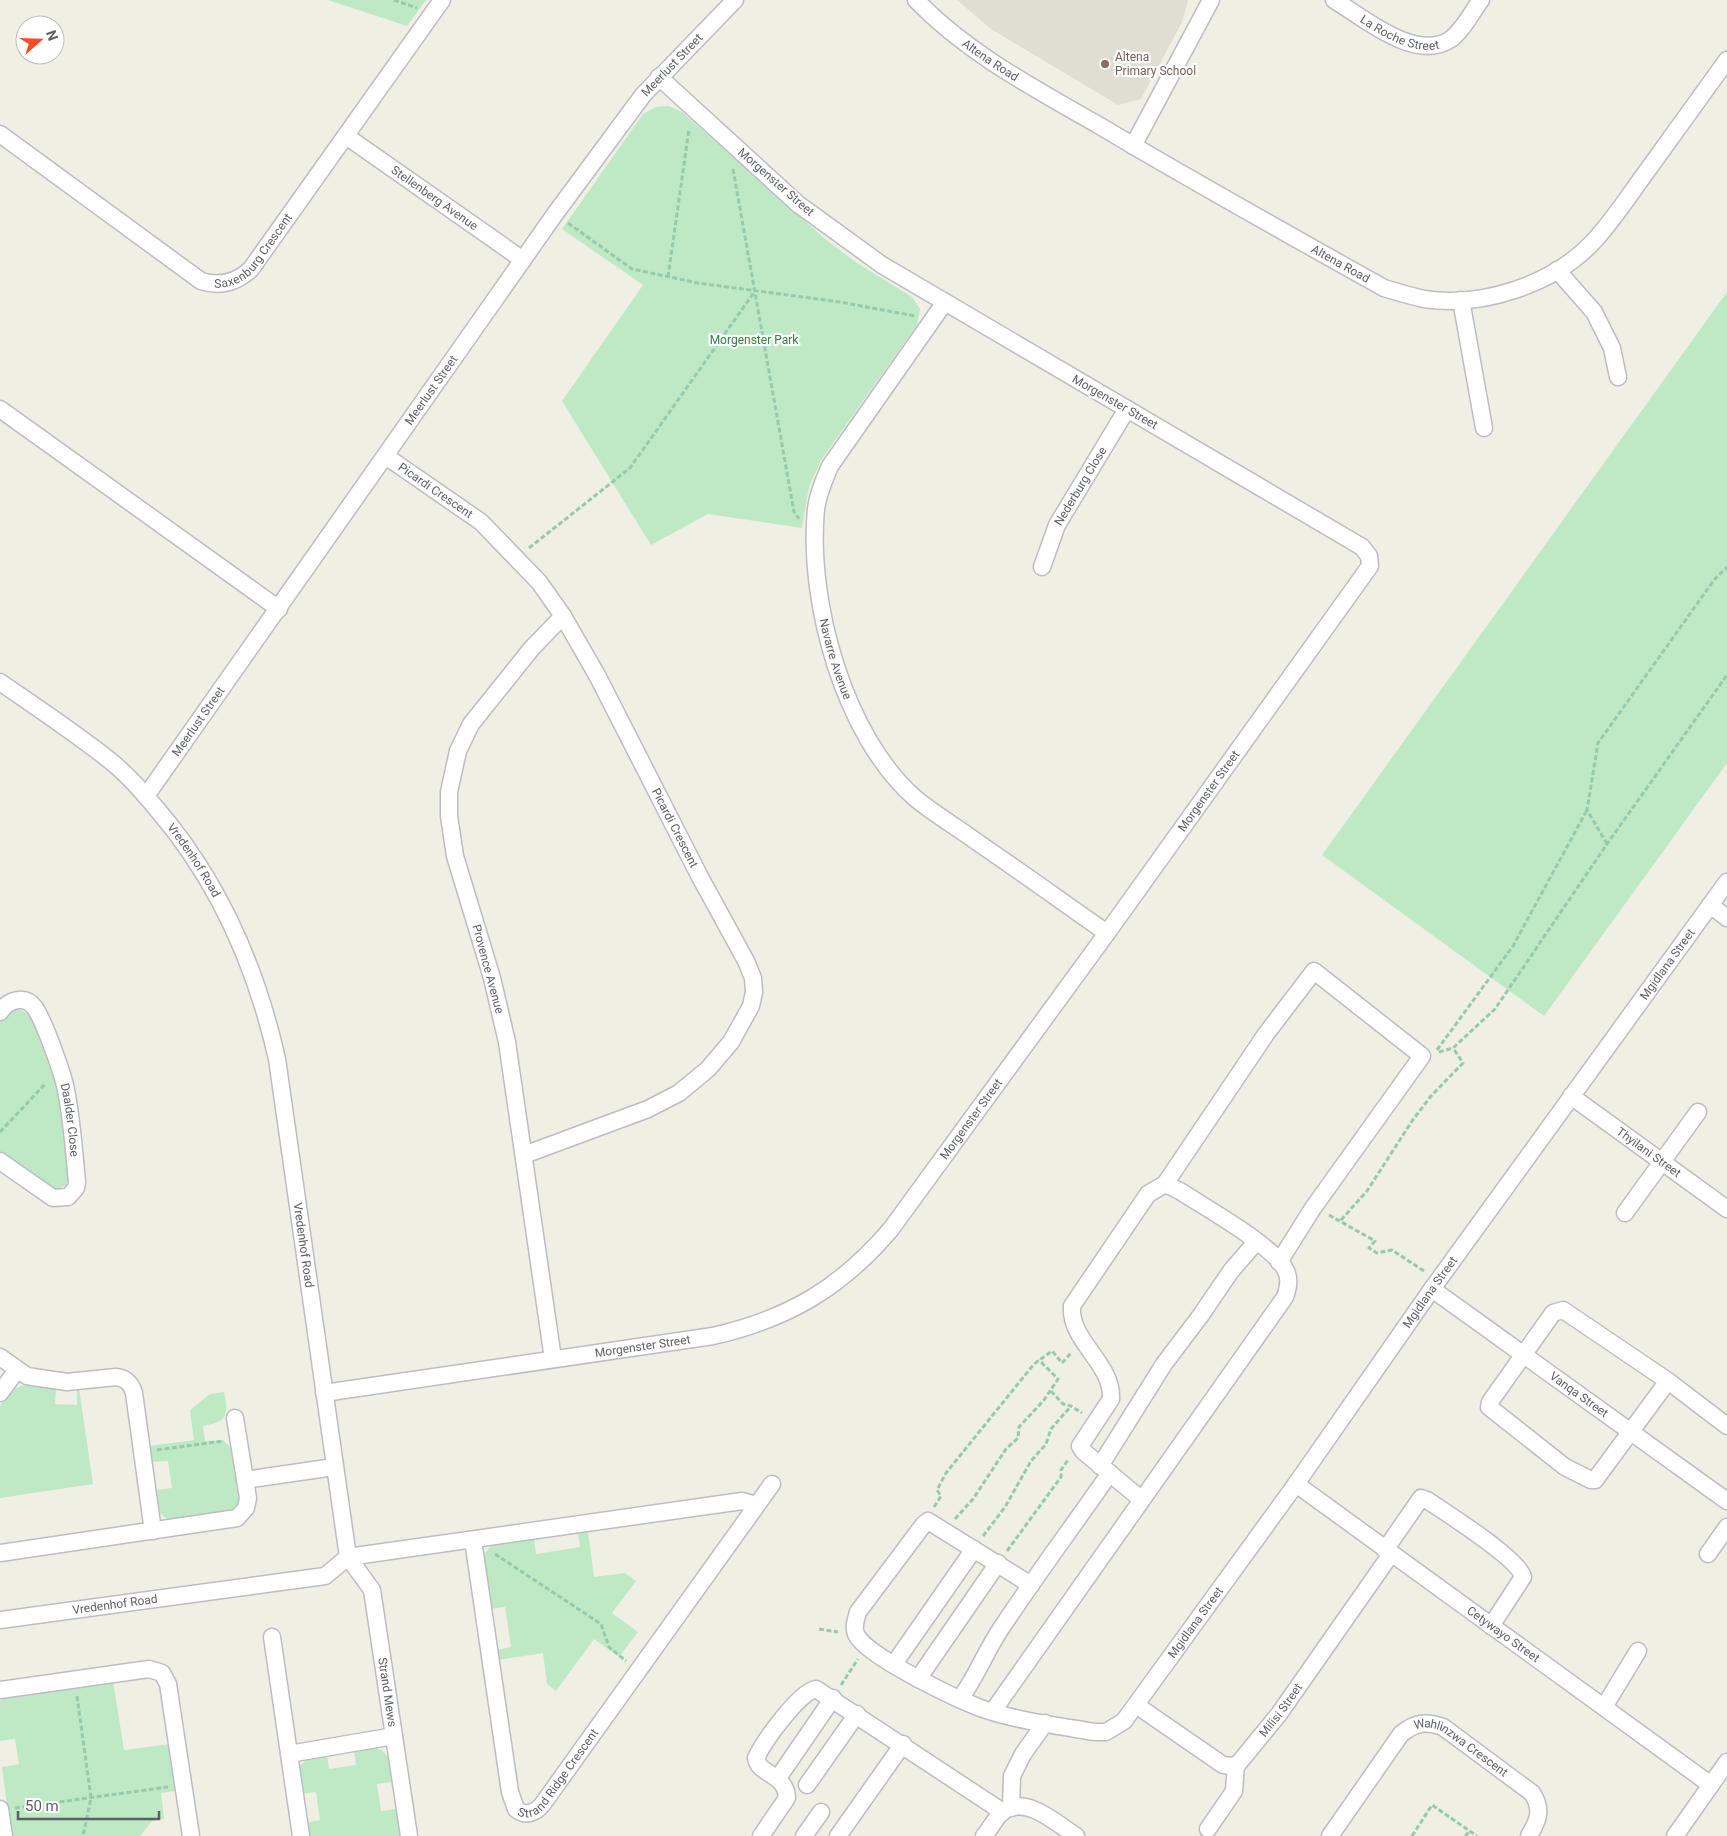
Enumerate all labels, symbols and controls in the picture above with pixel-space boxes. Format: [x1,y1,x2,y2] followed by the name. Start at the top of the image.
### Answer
[1358,12,1441,53] street label: La Roche Street
[15,15,65,65] north arrow
[43,28,61,43] text: N
[639,31,705,99] street label: Meerlust Street
[960,36,1021,84] street label: Altena Road
[1115,50,1196,78] place label: Altena Primary School
[1099,58,1111,70] marker: Altena Primary School
[735,145,817,219] street label: Morgenster Street
[388,163,480,233] street label: Stellenberg Avenue
[214,211,295,291] street label: Saxenburg Crescent
[1309,242,1372,286] street label: Altena Road
[710,333,799,347] park label: Morgenster Park
[402,353,460,428] street label: Meerlust Street
[1070,372,1160,432] street label: Morgenster Street
[1051,444,1110,528] street label: Nederburg Close
[396,460,476,521] street label: Picardi Crescent
[817,617,855,702] street label: Navarre Avenue
[169,684,228,759] street label: Meerlust Street
[1175,748,1243,834] street label: Morgenster Street
[649,786,701,870] street label: Picardi Crescent
[164,820,223,900] street label: Vredenhof Road
[469,923,507,1015] street label: Provence Avenue
[1637,926,1698,1002] street label: Mgidlana Street
[937,1076,1005,1162] street label: Morgenster Street
[58,1082,82,1157] street label: Daalder Close
[1614,1124,1684,1180] street label: Thyilani Street
[291,1202,317,1289] street label: Vredenhof Road
[1400,1254,1460,1331] street label: Mgidlana Street
[594,1332,691,1360] street label: Morgenster Street
[1547,1369,1611,1420] street label: Vanqa Street
[1165,1584,1226,1661] street label: Mgidlana Street
[72,1592,158,1617] street label: Vredenhof Road
[1464,1603,1542,1665] street label: Cetywayo Street
[375,1657,399,1728] street label: Strand Mews
[1256,1681,1305,1740] street label: Milisi Street
[1413,1716,1510,1780] street label: Wahlinzwa Crescent
[516,1726,601,1820] street label: Strand Ridge Crescent
[18,1788,159,1820] scale bar
[25,1797,59,1815] text: 50 m

